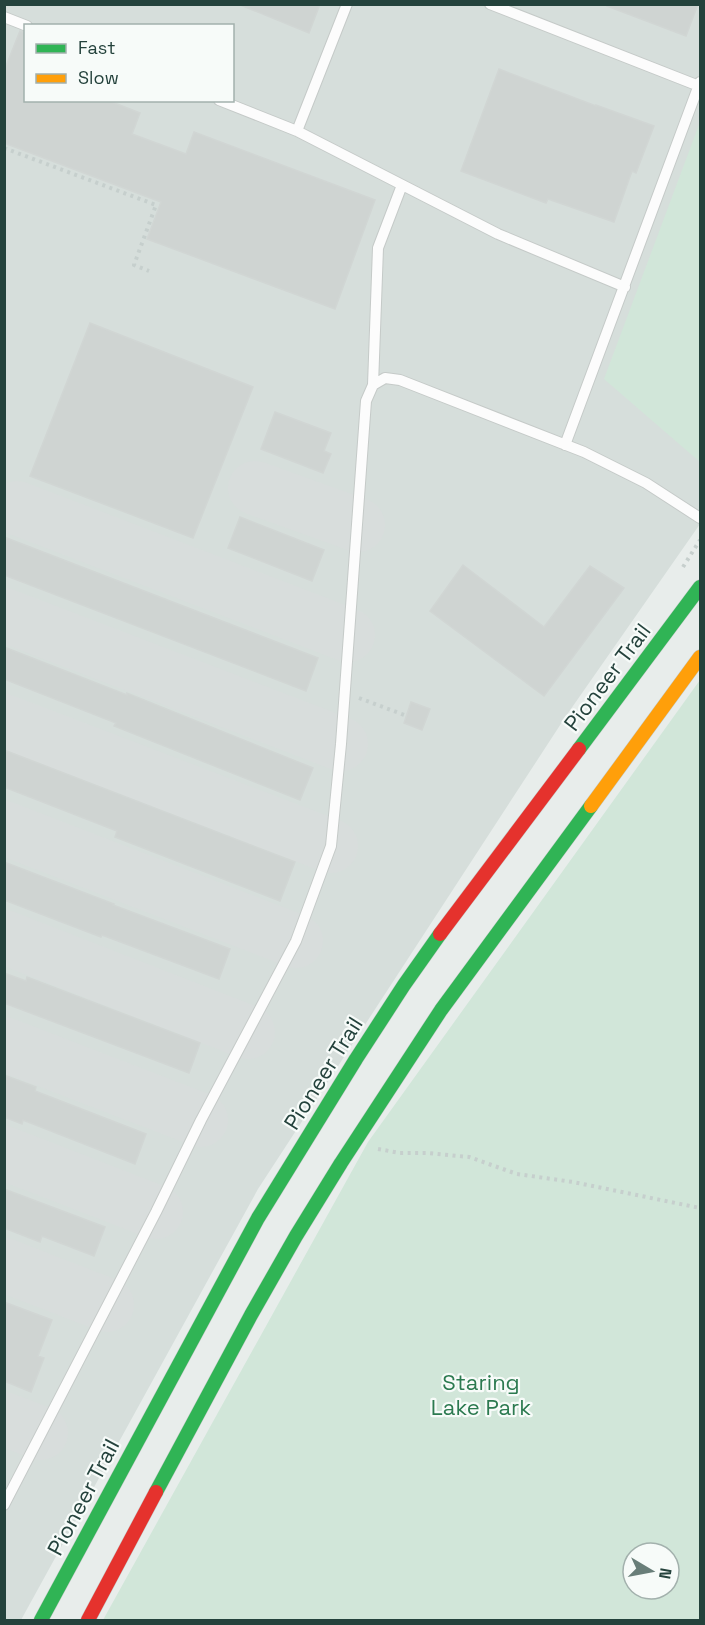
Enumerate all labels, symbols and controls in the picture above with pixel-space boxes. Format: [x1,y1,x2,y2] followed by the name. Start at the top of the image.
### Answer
[24,24,234,102] legend
[78,36,115,59] text: Fast
[78,66,119,89] text: Slow
[557,618,657,736] street label: Pioneer Trail
[277,1011,369,1135] street label: Pioneer Trail
[431,1368,531,1421] park label: Staring Lake Park
[41,1434,125,1560] street label: Pioneer Trail
[621,1541,681,1601] north arrow
[654,1566,677,1581] text: N

